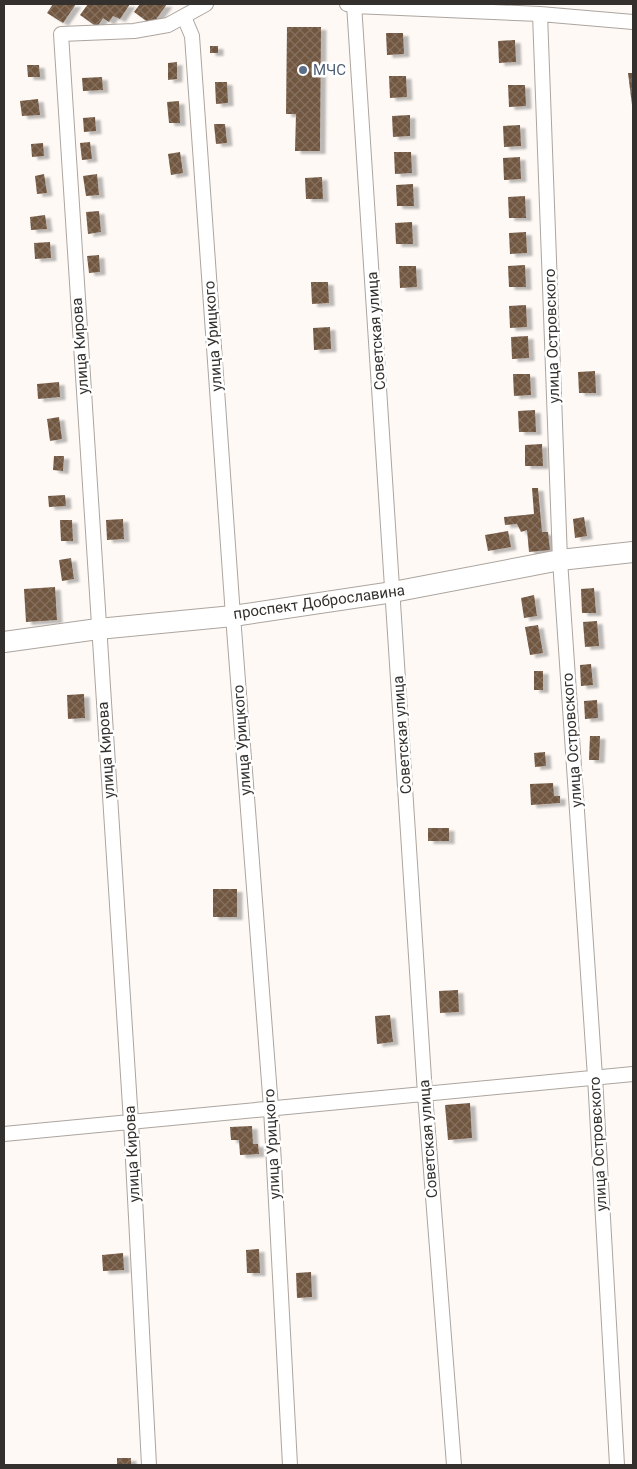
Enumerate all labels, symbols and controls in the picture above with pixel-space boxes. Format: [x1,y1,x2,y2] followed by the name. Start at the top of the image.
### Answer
[313,61,346,79] place label: МЧС
[297,64,309,76] marker: МЧС
[541,268,563,404] street label: улица Островского
[363,271,389,391] street label: Советская улица
[200,280,226,392] street label: улица Урицкого
[68,297,92,395] street label: улица Кирова
[232,581,406,623] street label: проспект Доброславина
[558,672,586,808] street label: улица Островского
[389,675,415,795] street label: Советская улица
[229,684,255,796] street label: улица Урицкого
[94,701,118,799] street label: улица Кирова
[585,1076,611,1212] street label: улица Островского
[415,1079,441,1199] street label: Советская улица
[260,1088,284,1200] street label: улица Урицкого
[120,1105,144,1203] street label: улица Кирова

